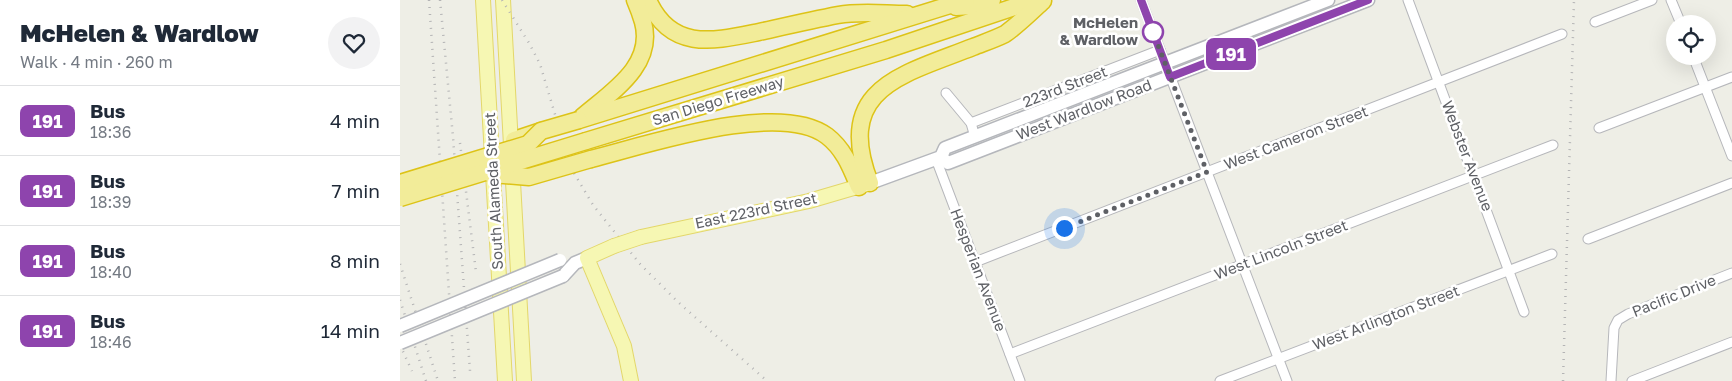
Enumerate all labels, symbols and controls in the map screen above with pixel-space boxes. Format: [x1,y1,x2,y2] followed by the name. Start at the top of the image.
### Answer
[1059,13,1139,48] place label: McHelen & Wardlow
[1666,15,1716,65] map controls
[1666,15,1716,65] button: locate
[328,17,380,69] button: heart
[20,18,259,47] text: McHelen & Wardlow
[1142,21,1164,43] marker: McHelen & Wardlow
[1202,38,1260,70] line badge: 191
[1216,43,1246,65] text: 191
[20,52,173,72] text: Walk · 4 min · 260 m
[1020,62,1110,110] street label: 223rd Street
[650,71,786,129] street label: San Diego Freeway
[1013,75,1154,143] street label: West Wardlow Road
[1439,98,1497,214] street label: Webster Avenue
[90,99,125,122] text: Bus
[1221,101,1370,173] street label: West Cameron Street
[330,109,380,132] text: 4 min
[33,110,62,132] text: 191
[480,112,506,270] street label: South Alameda Street
[90,122,131,142] text: 18:36
[90,169,125,192] text: Bus
[332,179,380,202] text: 7 min
[33,180,62,202] text: 191
[693,188,819,232] street label: East 223rd Street
[90,192,131,212] text: 18:39
[947,206,1011,334] street label: Hesperian Avenue
[1211,215,1350,283] street label: West Lincoln Street
[1052,216,1077,241] your location
[90,239,125,262] text: Bus
[330,249,380,272] text: 8 min
[33,250,62,272] text: 191
[90,262,132,282] text: 18:40
[1629,270,1719,320] street label: Pacific Drive
[1310,281,1462,353] street label: West Arlington Street
[90,309,125,332] text: Bus
[321,319,380,342] text: 14 min
[33,320,62,342] text: 191
[90,332,132,352] text: 18:46

